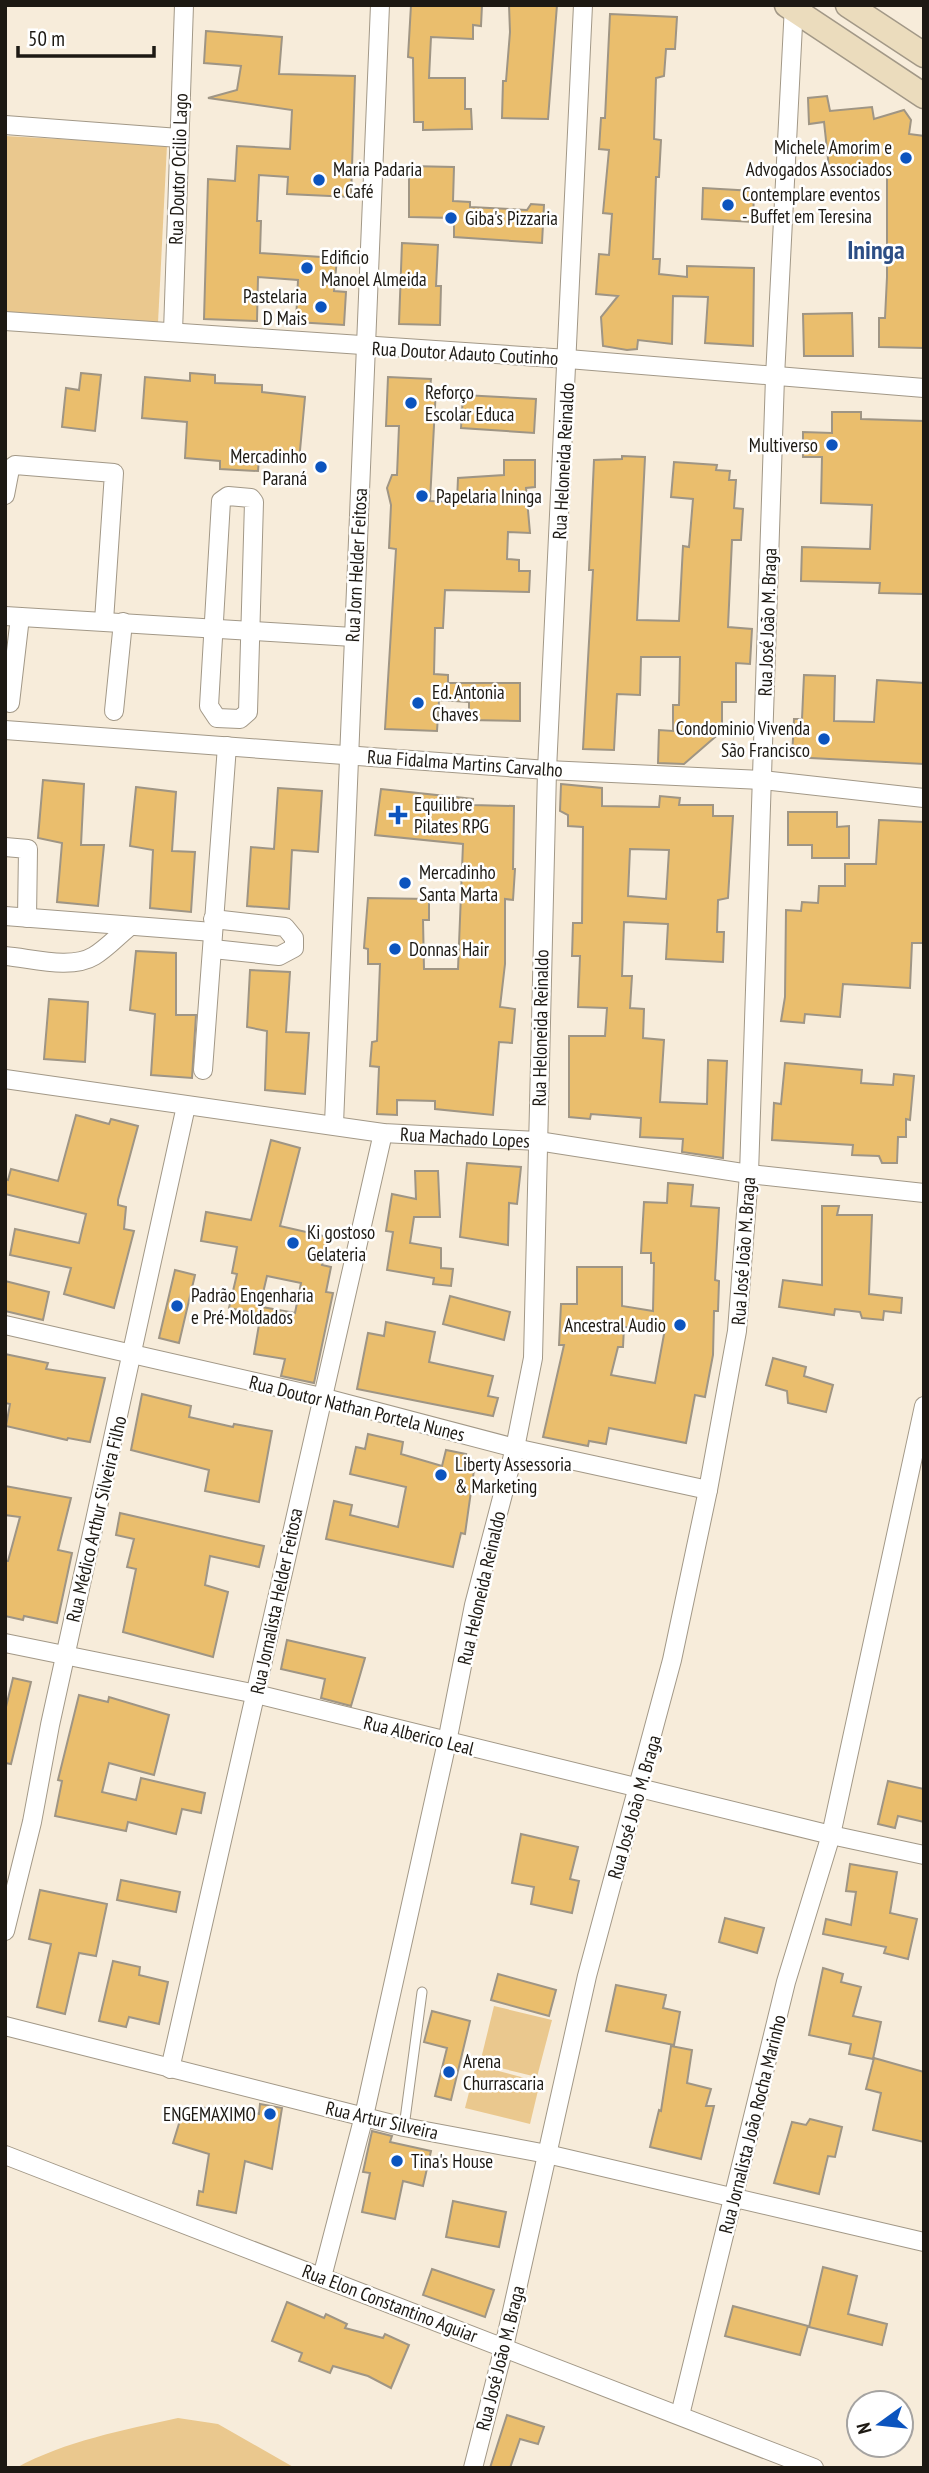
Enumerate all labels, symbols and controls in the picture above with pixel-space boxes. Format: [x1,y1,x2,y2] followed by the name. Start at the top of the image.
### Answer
[18,14,154,58] scale bar
[28,25,65,52] text: 50 m
[163,93,193,245] street label: Rua Doutor Ocilio Lago
[746,135,892,181] place label: Michele Amorim e Advogados Associados
[898,150,914,166] marker: Michele Amorim e Advogados Associados
[333,157,422,203] place label: Maria Padaria e Café
[311,172,327,188] marker: Maria Padaria e Café
[742,182,880,228] place label: Contemplare eventos - Buffet em Teresina
[720,197,736,213] marker: Contemplare eventos - Buffet em Teresina
[465,206,558,230] place label: Giba's Pizzaria
[443,210,459,226] marker: Giba's Pizzaria
[847,233,905,266] district label: Ininga
[321,245,427,291] place label: Edificio Manoel Almeida
[299,260,315,276] marker: Edificio Manoel Almeida
[243,284,307,330] place label: Pastelaria D Mais
[313,299,329,315] marker: Pastelaria D Mais
[371,336,559,370] street label: Rua Doutor Adauto Coutinho
[425,380,514,426] place label: Reforço Escolar Educa
[547,382,579,540] street label: Rua Heloneida Reinaldo
[403,395,419,411] marker: Reforço Escolar Educa
[749,433,818,457] place label: Multiverso
[824,437,840,453] marker: Multiverso
[230,444,307,490] place label: Mercadinho Paraná
[313,459,329,475] marker: Mercadinho Paraná
[436,484,542,508] place label: Papelaria Ininga
[340,487,372,643] street label: Rua Jorn Helder Feitosa
[414,488,430,504] marker: Papelaria Ininga
[752,547,782,697] street label: Rua José João M. Braga
[432,680,505,726] place label: Ed. Antonia Chaves
[410,695,426,711] marker: Ed. Antonia Chaves
[676,716,810,762] place label: Condominio Vivenda São Francisco
[816,731,832,747] marker: Condominio Vivenda São Francisco
[366,744,564,782] street label: Rua Fidalma Martins Carvalho
[414,792,489,838] place label: Equilibre Pilates RPG
[388,805,408,825] marker: Equilibre Pilates RPG
[419,860,498,906] place label: Mercadinho Santa Marta
[397,875,413,891] marker: Mercadinho Santa Marta
[409,937,490,961] place label: Donnas Hair
[387,941,403,957] marker: Donnas Hair
[527,949,553,1107] street label: Rua Heloneida Reinaldo
[400,1122,530,1153] street label: Rua Machado Lopes
[726,1176,760,1326] street label: Rua José João M. Braga
[307,1220,375,1266] place label: Ki gostoso Gelateria
[285,1235,301,1251] marker: Ki gostoso Gelateria
[191,1283,314,1329] place label: Padrão Engenharia e Pré-Moldados
[169,1298,185,1314] marker: Padrão Engenharia e Pré-Moldados
[564,1313,666,1337] place label: Ancestral Audio
[672,1317,688,1333] marker: Ancestral Audio
[247,1370,467,1446] street label: Rua Doutor Nathan Portela Nunes
[61,1414,131,1624] street label: Rua Médico Arthur Silveira Filho
[455,1452,572,1498] place label: Liberty Assessoria & Marketing
[433,1467,449,1483] marker: Liberty Assessoria & Marketing
[245,1506,307,1696] street label: Rua Jornalista Helder Feitosa
[452,1509,510,1667] street label: Rua Heloneida Reinaldo
[361,1710,477,1760] street label: Rua Alberico Leal
[602,1732,666,1882] street label: Rua José João M. Braga
[713,2012,791,2236] street label: Rua Jornalista João Rocha Marinho
[463,2049,544,2095] place label: Arena Churrascaria
[441,2064,457,2080] marker: Arena Churrascaria
[323,2095,441,2145] street label: Rua Artur Silveira
[163,2102,256,2126] place label: ENGEMAXIMO
[262,2106,278,2122] marker: ENGEMAXIMO
[411,2149,493,2173] place label: Tina's House
[389,2153,405,2169] marker: Tina's House
[299,2258,482,2348] street label: Rua Elon Constantino Aguiar
[470,2283,530,2433] street label: Rua José João M. Braga
[845,2389,915,2459] north arrow
[851,2420,876,2436] text: N

